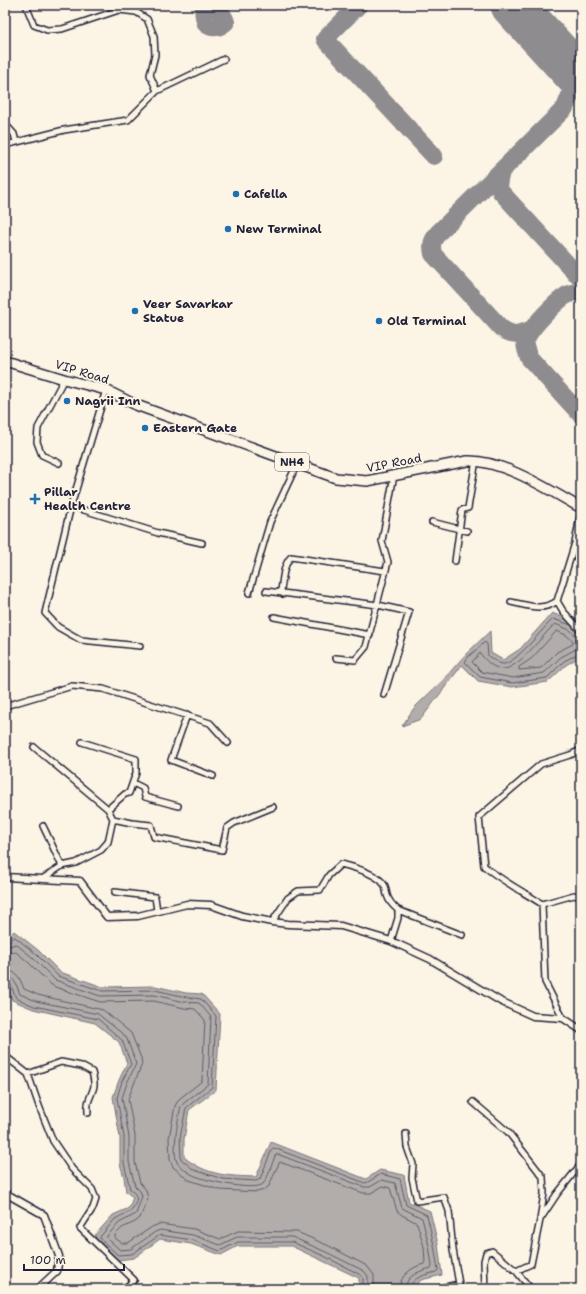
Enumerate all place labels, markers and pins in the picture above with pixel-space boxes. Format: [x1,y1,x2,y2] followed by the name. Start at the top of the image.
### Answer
[244,186,288,202] place label: Cafella
[231,189,241,199] marker: Cafella
[236,221,322,237] place label: New Terminal
[223,224,233,234] marker: New Terminal
[143,296,234,326] place label: Veer Savarkar Statue
[130,306,140,316] marker: Veer Savarkar Statue
[387,313,467,329] place label: Old Terminal
[374,316,384,326] marker: Old Terminal
[75,393,140,409] place label: Nagrii Inn
[62,396,72,406] marker: Nagrii Inn
[153,420,237,436] place label: Eastern Gate
[140,423,150,433] marker: Eastern Gate
[44,484,131,514] place label: Pillar Health Centre
[29,493,41,505] marker: Pillar Health Centre

